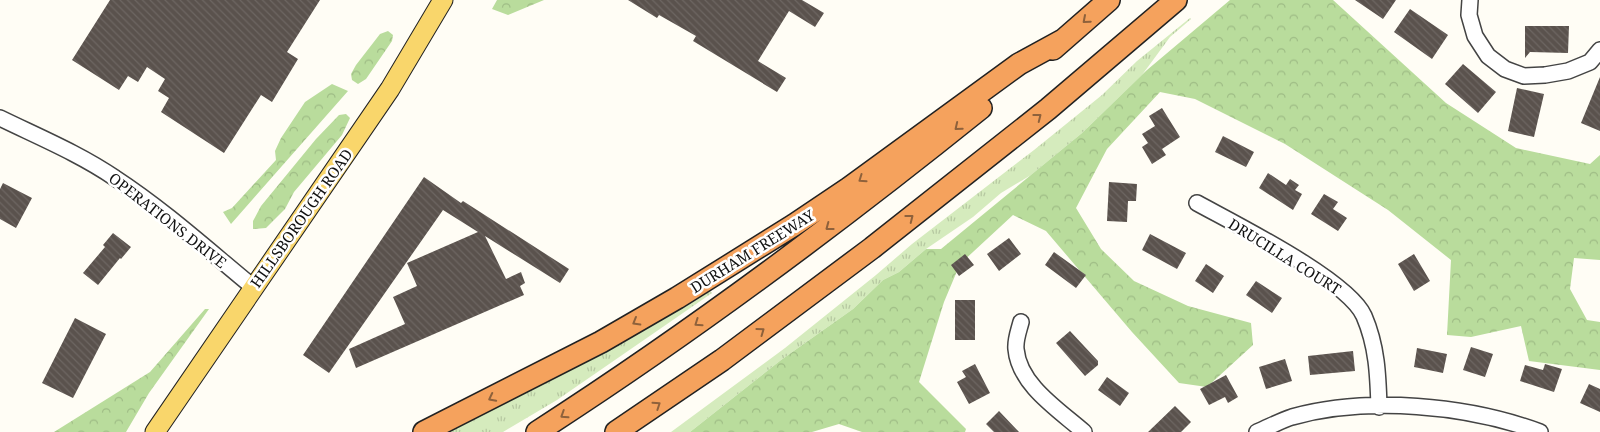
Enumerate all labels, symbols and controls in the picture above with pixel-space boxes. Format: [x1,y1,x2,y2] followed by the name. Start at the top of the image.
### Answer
[1082,15,1091,24] one-way arrow
[1032,115,1041,123] one-way arrow
[954,122,963,131] one-way arrow
[245,145,357,291] street label: HILLSBOROUGH ROAD
[105,168,231,272] street label: OPERATIONS DRIVE
[858,173,868,182] one-way arrow
[686,204,818,297] street label: DURHAM FREEWAY
[1225,213,1345,299] street label: DRUCILLA COURT
[905,215,914,224] one-way arrow
[826,222,835,231] one-way arrow
[632,316,641,326] one-way arrow
[695,317,704,326] one-way arrow
[755,329,764,337] one-way arrow
[488,392,497,402] one-way arrow
[651,402,660,411] one-way arrow
[560,408,569,418] one-way arrow

